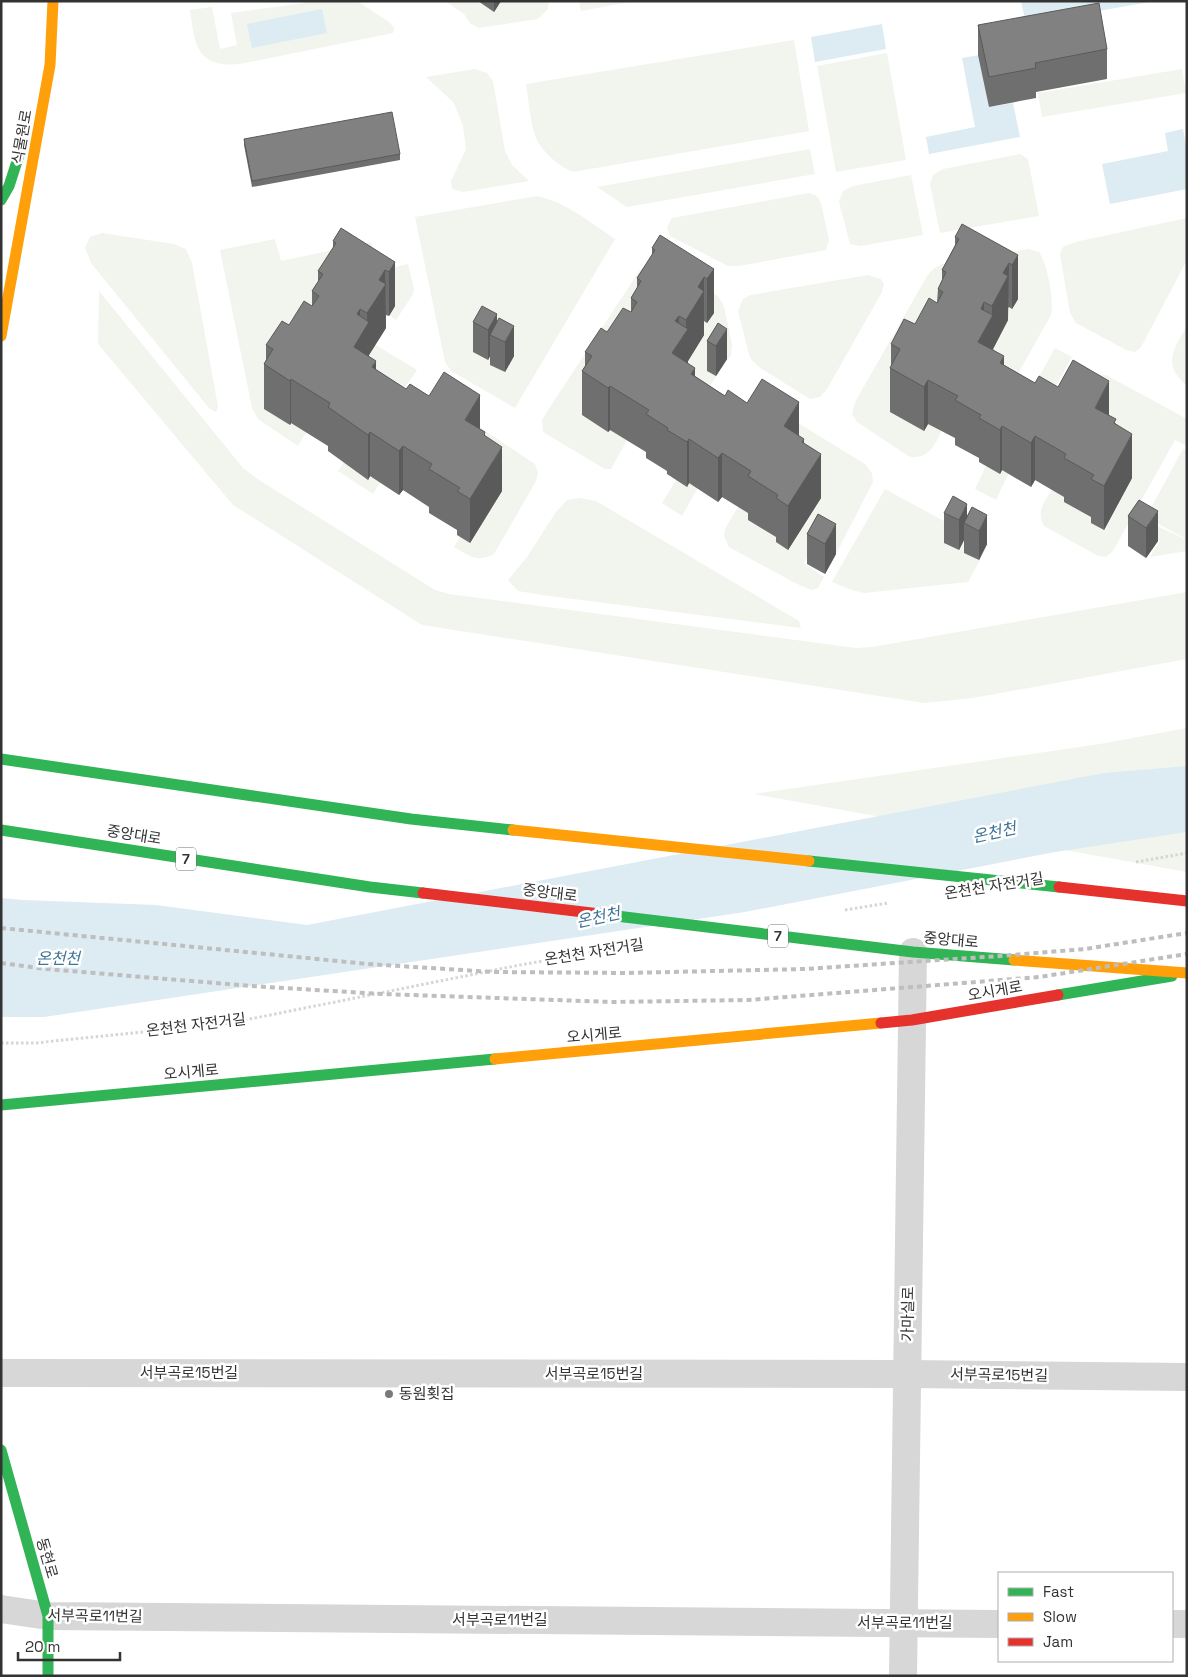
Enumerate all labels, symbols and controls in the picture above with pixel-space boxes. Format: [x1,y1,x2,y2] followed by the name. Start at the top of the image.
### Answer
[7,108,36,166] street label: 식물원로
[970,817,1020,847] water label: 온천천
[105,821,163,848] street label: 중앙대로
[176,848,196,871] road number: 7
[943,868,1045,903] street label: 온천천 자전거길
[522,880,579,905] street label: 중앙대로
[574,902,624,932] water label: 온천천
[768,924,788,948] road number: 7
[923,928,979,951] street label: 중앙대로
[543,934,645,969] street label: 온천천 자전거길
[36,948,82,969] water label: 온천천
[966,976,1024,1005] street label: 오시게로
[145,1009,247,1040] street label: 온천천 자전거길
[566,1023,622,1046] street label: 오시게로
[163,1060,219,1083] street label: 오시게로
[898,1286,917,1342] street label: 가마실로
[140,1363,238,1382] street label: 서부곡로15번길
[545,1364,643,1383] street label: 서부곡로15번길
[950,1364,1048,1385] street label: 서부곡로15번길
[399,1384,454,1403] place label: 동원횟집
[383,1388,395,1400] marker: 동원횟집
[33,1535,62,1580] street label: 동현로
[998,1572,1173,1662] legend
[1043,1582,1074,1601] text: Fast
[47,1605,143,1626] street label: 서부곡로11번길
[1043,1607,1077,1626] text: Slow
[452,1610,548,1629] street label: 서부곡로11번길
[857,1613,953,1632] street label: 서부곡로11번길
[18,1630,120,1662] scale bar
[1043,1632,1073,1651] text: Jam
[25,1637,60,1656] text: 20 m

